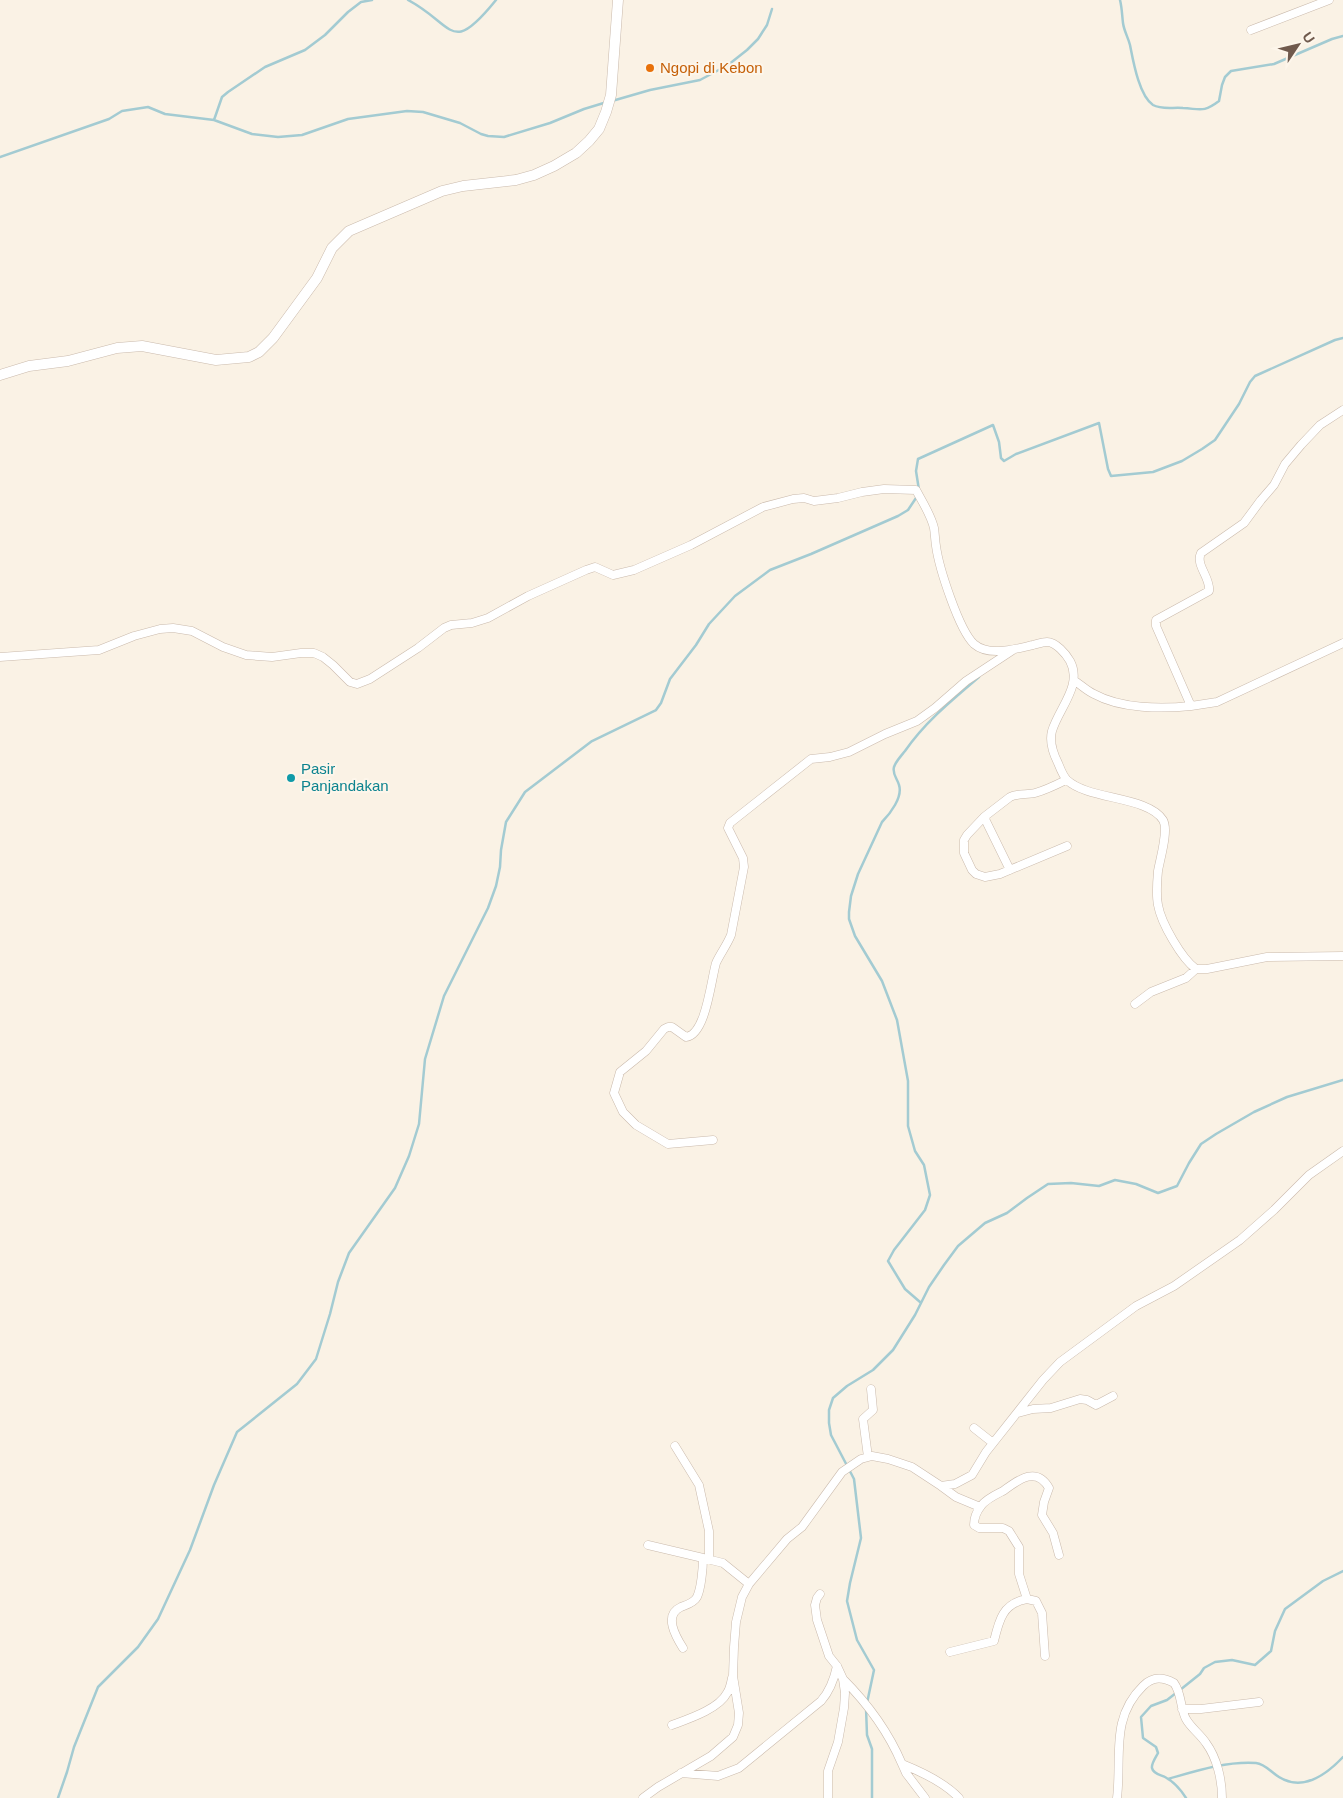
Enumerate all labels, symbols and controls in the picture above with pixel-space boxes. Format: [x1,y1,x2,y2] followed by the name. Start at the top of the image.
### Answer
[1273,20,1323,70] north arrow
[1299,29,1318,46] text: U
[660,59,763,76] place label: Ngopi di Kebon
[644,62,656,74] marker: Ngopi di Kebon
[301,760,389,794] place label: Pasir Panjandakan
[285,772,297,784] marker: Pasir Panjandakan

